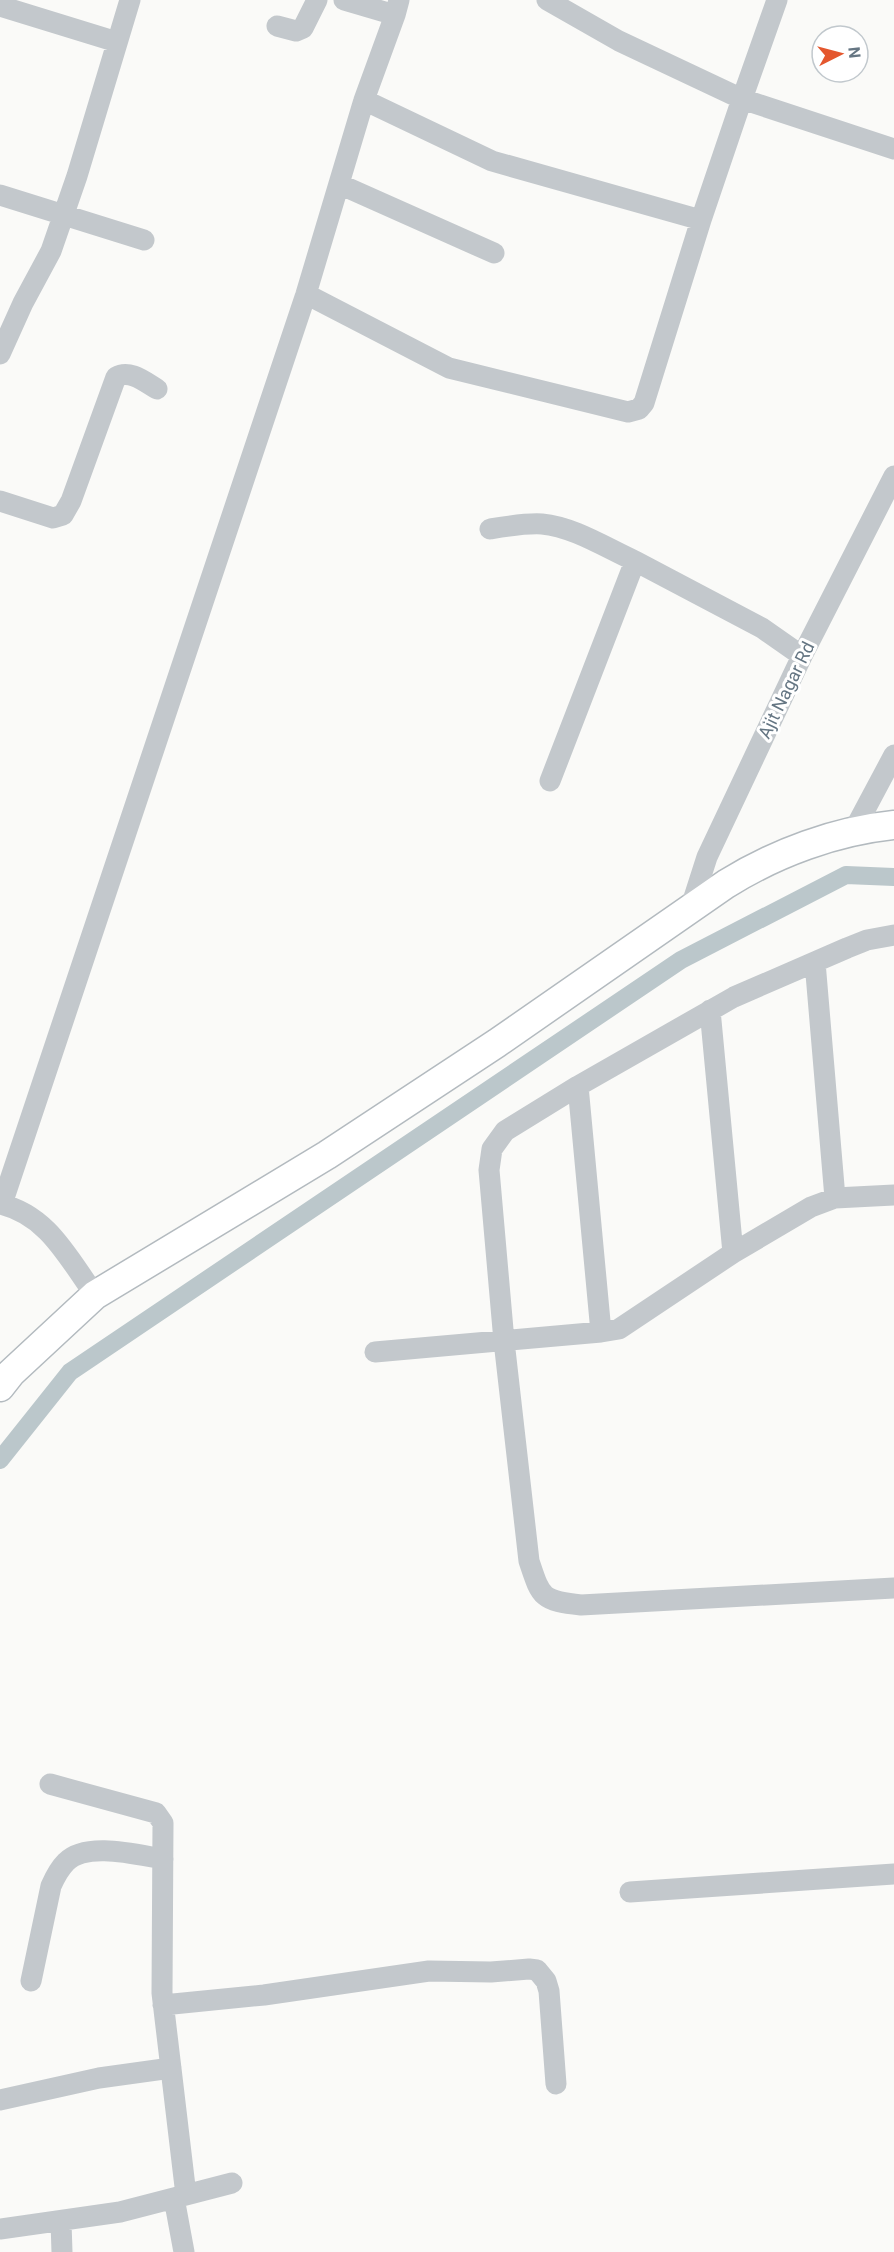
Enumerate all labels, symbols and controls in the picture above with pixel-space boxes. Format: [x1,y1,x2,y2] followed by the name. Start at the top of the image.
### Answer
[810,24,870,84] north arrow
[844,46,864,59] text: N
[754,638,818,742] street label: Ajit Nagar Rd

